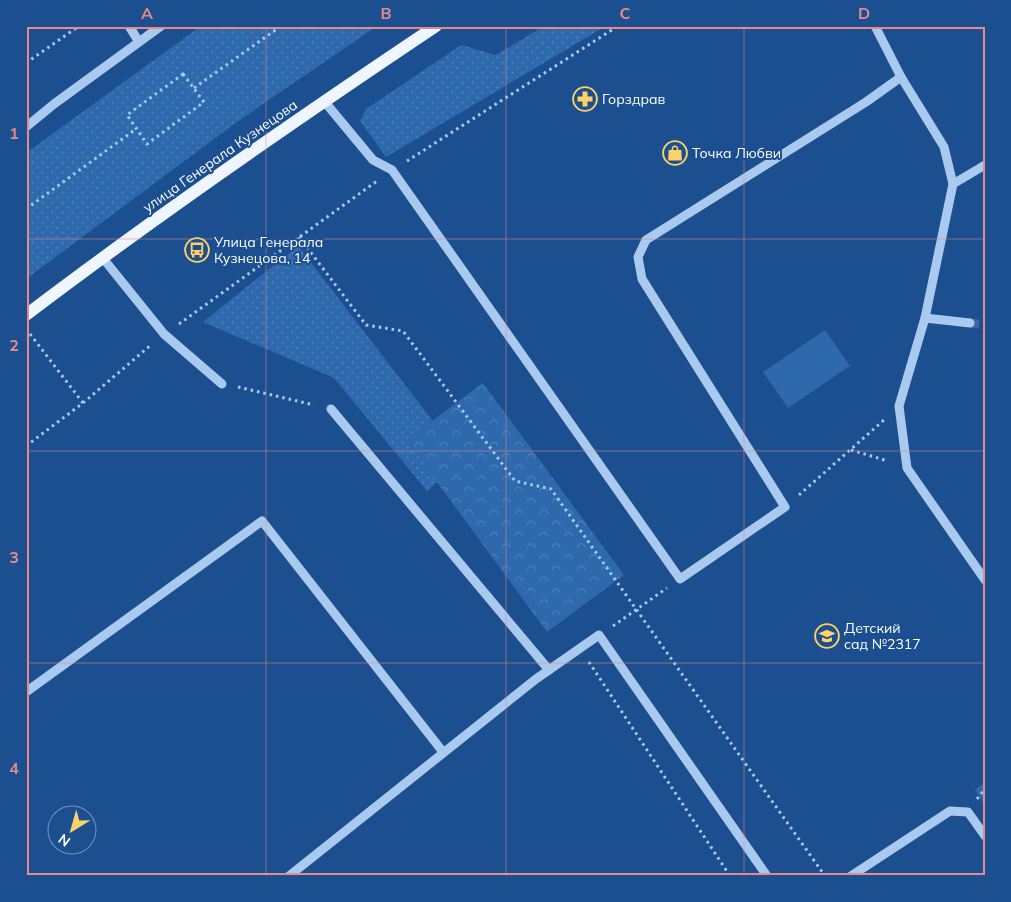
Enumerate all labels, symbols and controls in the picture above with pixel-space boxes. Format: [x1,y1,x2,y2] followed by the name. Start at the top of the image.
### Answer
[141,3,153,23] text: A
[380,3,392,23] text: B
[620,3,631,23] text: C
[858,3,870,23] text: D
[572,86,598,112] pharmacy icon: Горздрав
[602,90,666,108] place label: Горздрав
[139,96,301,216] street label: улица Генерала Кузнецова
[9,123,19,143] text: 1
[662,140,688,166] shop icon: Точка Любви
[692,144,781,162] place label: Точка Любви
[213,233,323,267] place label: Улица Генерала Кузнецова, 14
[184,237,210,263] bus stop icon: Улица Генерала Кузнецова, 14
[9,335,19,355] text: 2
[9,547,19,567] text: 3
[844,619,921,653] place label: Детский сад №2317
[814,623,840,649] school or university icon: Детский сад №2317
[9,758,19,778] text: 4
[48,804,98,854] north arrow
[55,830,74,851] text: N

